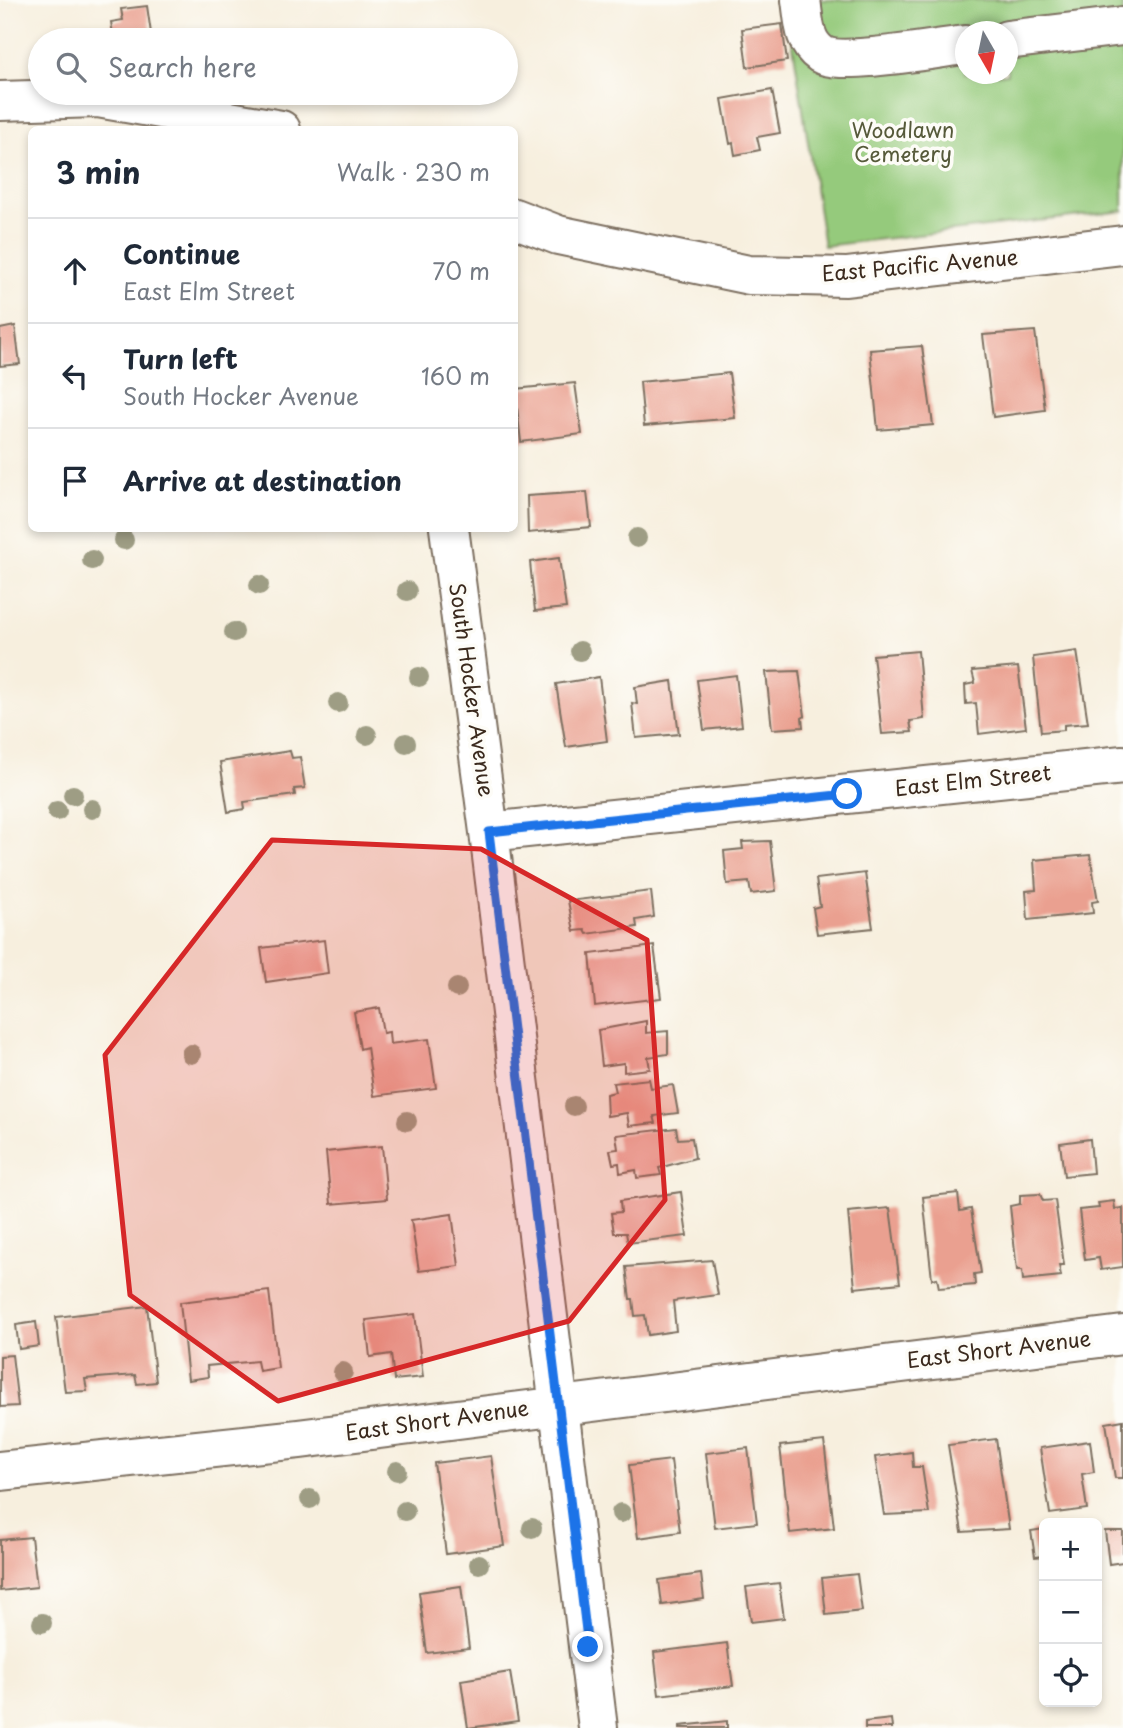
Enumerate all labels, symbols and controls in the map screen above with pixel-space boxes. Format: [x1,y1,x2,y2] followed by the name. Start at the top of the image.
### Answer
[955,21,1018,84] north arrow
[28,28,518,105] search box
[108,47,257,86] text: Search here
[52,48,90,86] icon: search
[852,113,954,169] park label: Woodlawn Cemetery
[56,149,141,194] text: 3 min
[337,154,490,189] text: Walk · 230 m
[123,234,240,273] text: Continue
[820,239,1019,289] street label: East Pacific Avenue
[56,252,94,290] icon: ahead
[432,253,490,288] text: 70 m
[123,273,295,308] text: East Elm Street
[123,339,238,378] text: Turn left
[56,357,94,395] icon: left
[421,358,490,393] text: 160 m
[123,378,359,413] text: South Hocker Avenue
[123,461,402,500] text: Arrive at destination
[56,462,94,500] icon: arrive
[442,581,504,799] street label: South Hocker Avenue
[893,755,1052,803] street label: East Elm Street
[831,778,862,809] route start
[905,1321,1093,1375] street label: East Short Avenue
[343,1390,531,1448] street label: East Short Avenue
[1039,1518,1102,1707] map controls
[1039,1518,1102,1581] button: +
[1039,1581,1102,1644] button: −
[572,1631,603,1662] route end
[1039,1644,1102,1707] button: locate

